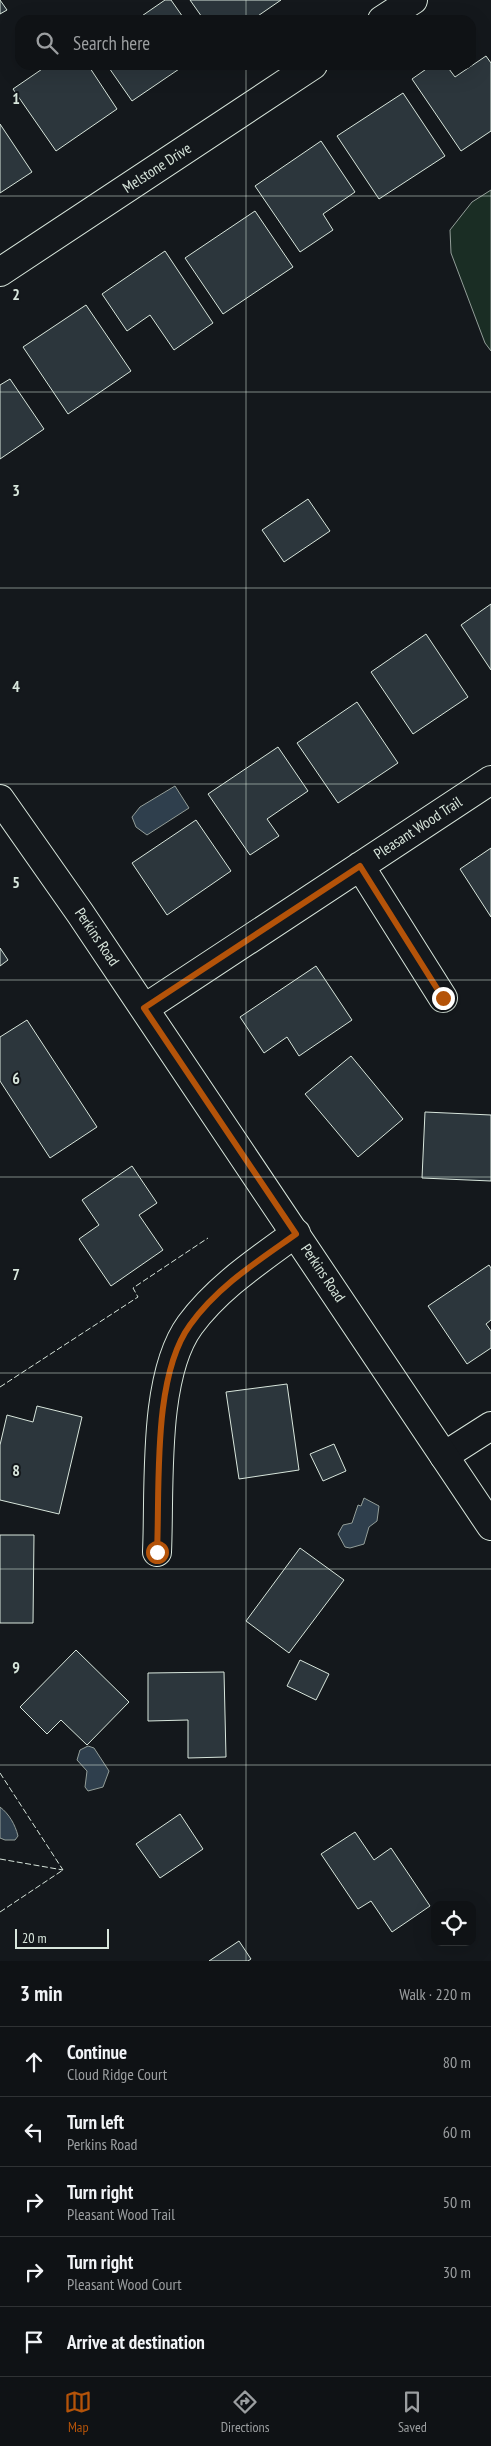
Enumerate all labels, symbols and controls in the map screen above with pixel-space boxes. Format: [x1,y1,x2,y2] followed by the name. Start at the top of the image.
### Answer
[15,15,476,70] search box
[33,29,61,57] icon: search
[73,31,150,55] text: Search here
[12,88,20,108] text: 1
[119,138,195,197] street label: Melstone Drive
[12,284,20,304] text: 2
[12,480,20,500] text: 3
[12,676,20,696] text: 4
[370,792,466,863] street label: Pleasant Wood Trail
[12,872,20,892] text: 5
[71,904,124,969] street label: Perkins Road
[432,987,455,1010] route end
[12,1068,20,1088] text: 6
[297,1240,350,1305] street label: Perkins Road
[12,1264,20,1284] text: 7
[12,1460,20,1480] text: 8
[146,1541,169,1564] route start
[12,1657,20,1677] text: 9
[431,1901,476,1946] map controls
[431,1901,476,1946] button: locate
[15,1926,109,1949] scale bar
[22,1929,47,1947] text: 20 m
[20,1980,62,2007] text: 3 min
[399,1984,471,2004] text: Walk · 220 m
[67,2040,127,2064] text: Continue
[20,2048,48,2076] icon: ahead
[443,2052,471,2072] text: 80 m
[67,2064,167,2084] text: Cloud Ridge Court
[67,2110,124,2134] text: Turn left
[20,2118,48,2146] icon: left
[443,2122,471,2142] text: 60 m
[67,2134,138,2154] text: Perkins Road
[67,2180,133,2204] text: Turn right
[20,2188,48,2216] icon: right
[443,2192,471,2212] text: 50 m
[67,2204,175,2224] text: Pleasant Wood Trail
[67,2250,133,2274] text: Turn right
[20,2258,48,2286] icon: right
[443,2262,471,2282] text: 30 m
[67,2274,182,2294] text: Pleasant Wood Court
[20,2328,48,2356] icon: arrive
[67,2330,205,2354] text: Arrive at destination
[64,2388,92,2436] tab: Map
[221,2388,269,2436] tab: Directions
[398,2388,427,2436] tab: Saved

